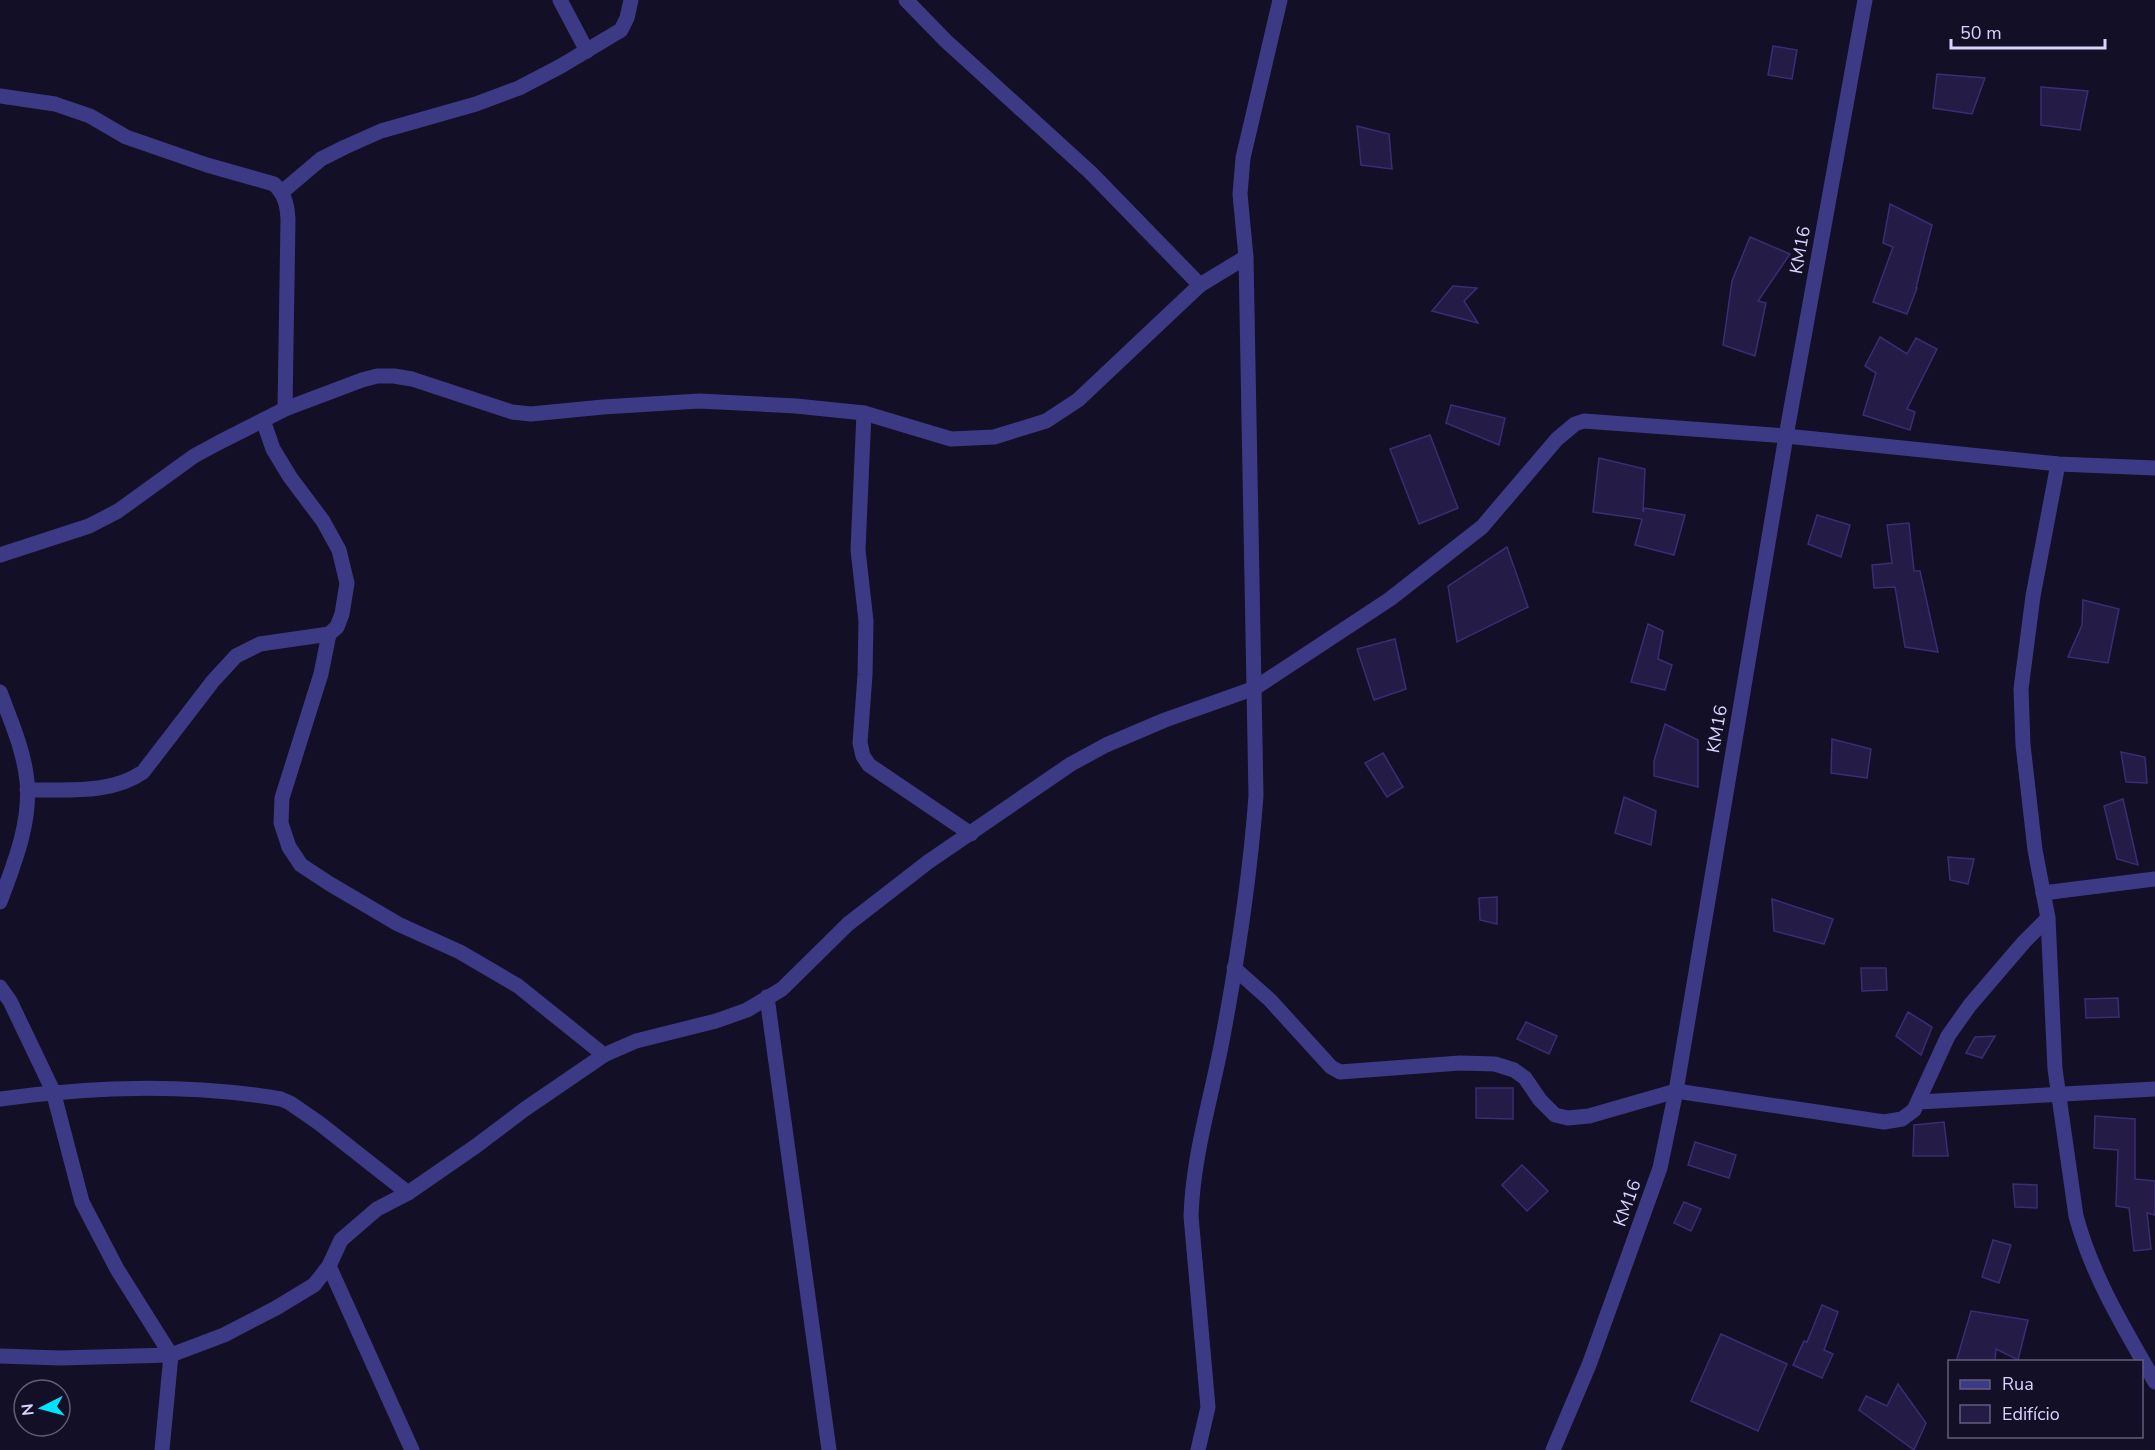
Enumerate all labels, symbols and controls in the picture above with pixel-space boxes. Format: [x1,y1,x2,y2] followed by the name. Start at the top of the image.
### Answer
[1951,12,2106,50] scale bar
[1960,21,2002,45] text: 50 m
[1784,224,1816,276] street label: KM16
[1701,703,1733,755] street label: KM16
[1607,1176,1647,1230] street label: KM16
[1948,1360,2143,1438] legend
[2002,1372,2034,1396] text: Rua
[12,1378,72,1438] north arrow
[17,1402,40,1417] text: N
[2002,1402,2060,1426] text: Edifício

